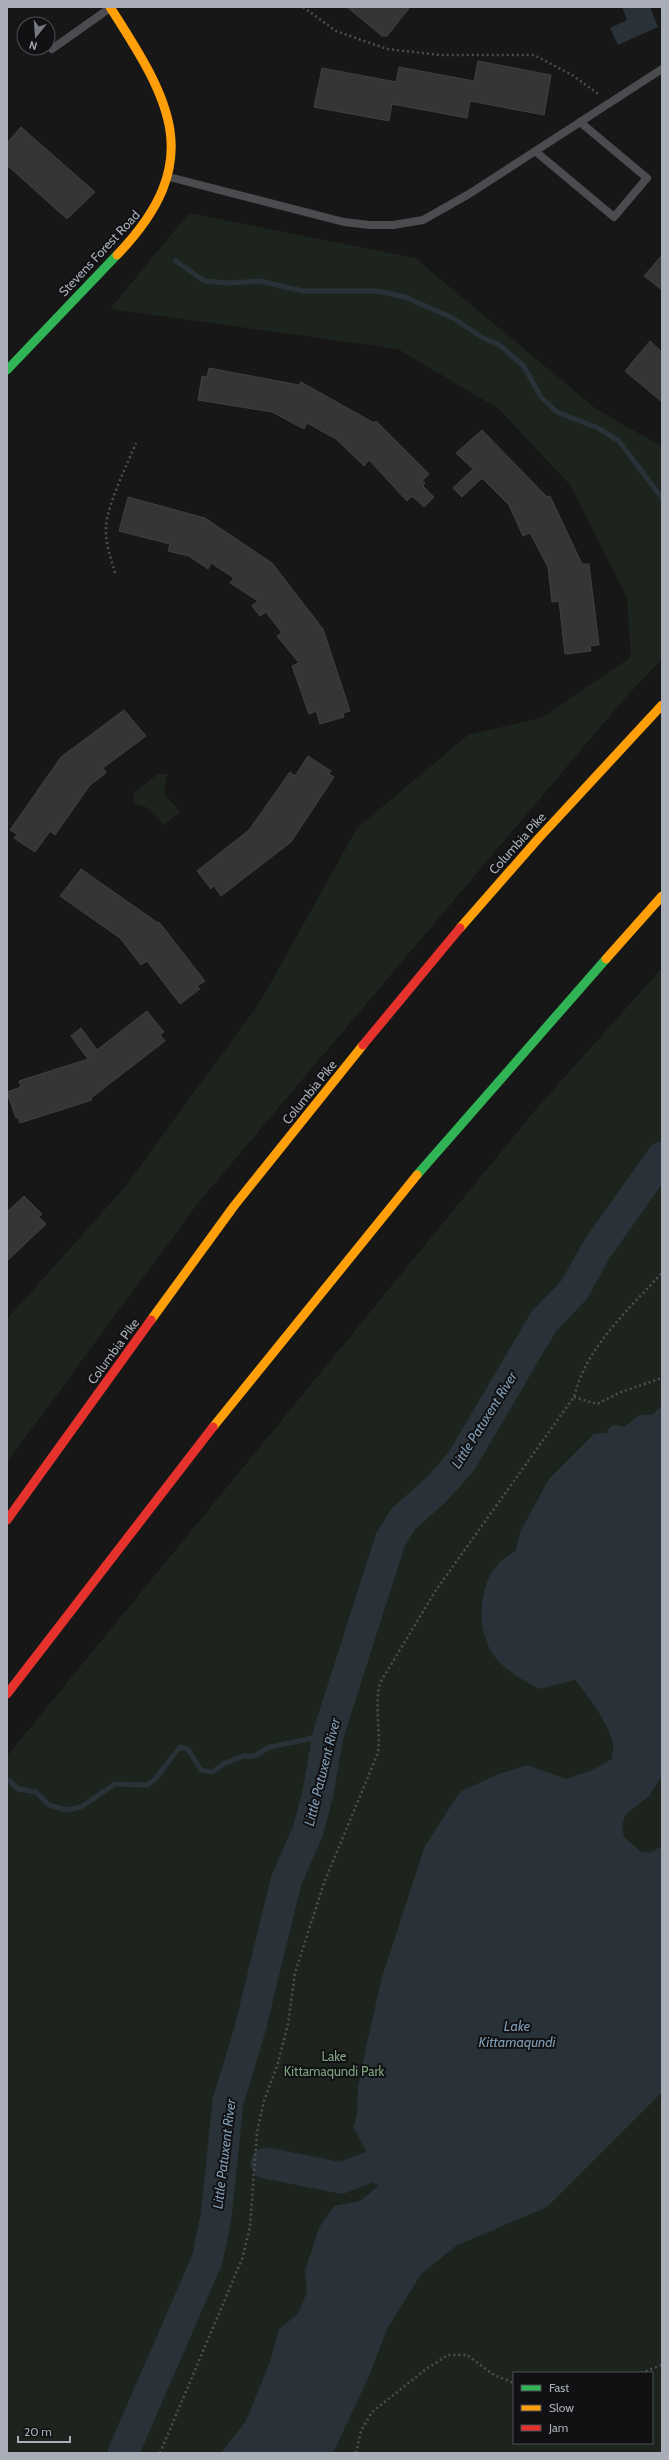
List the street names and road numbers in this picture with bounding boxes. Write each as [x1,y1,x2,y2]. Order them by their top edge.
street label: Stevens Forest Road [55,207,143,299]
street label: Columbia Pike [485,809,549,877]
street label: Columbia Pike [278,1057,340,1127]
street label: Columbia Pike [84,1315,143,1387]

